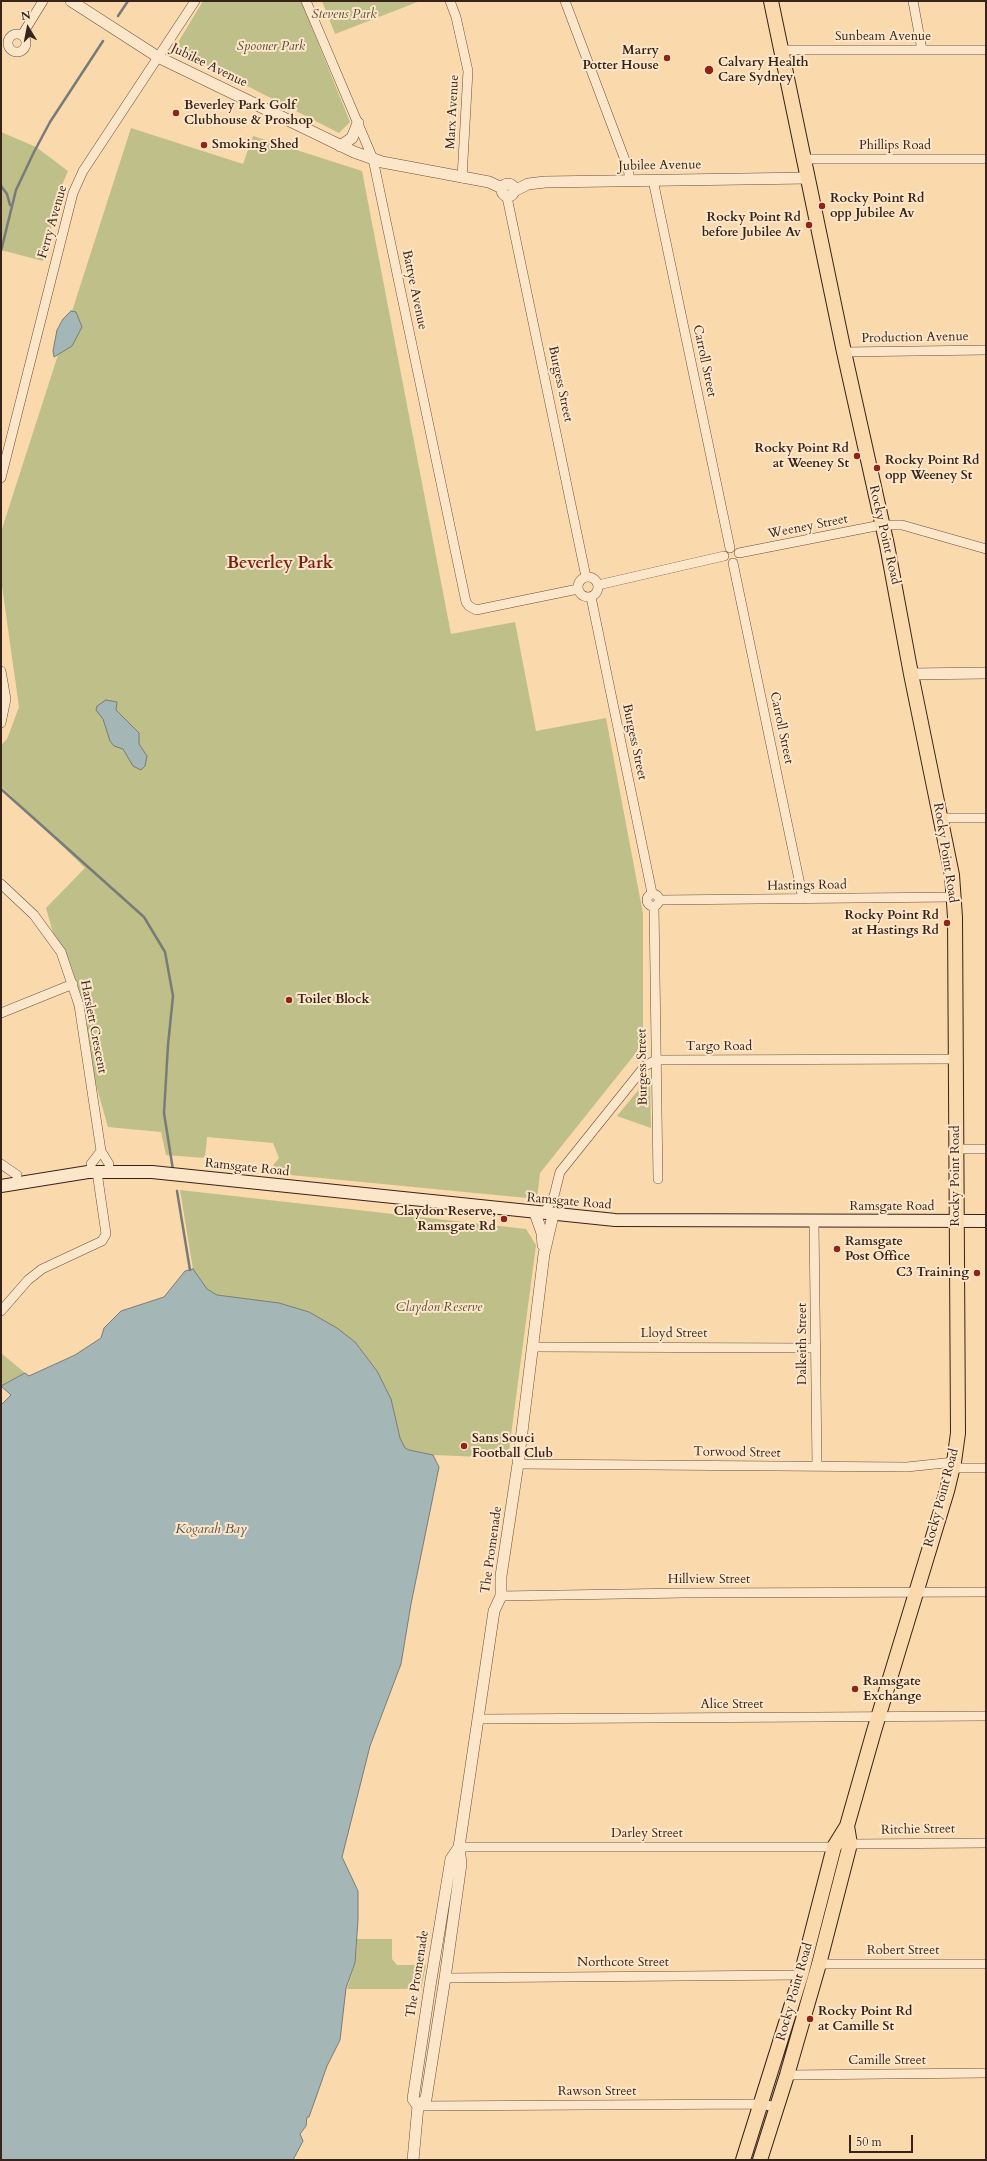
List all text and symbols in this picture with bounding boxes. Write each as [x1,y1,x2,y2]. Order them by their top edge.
text: N [20,7,32,24]
park label: Stevens Park [311,7,377,23]
north arrow [8,8,48,48]
street label: Sunbeam Avenue [835,29,931,45]
park label: Spooner Park [237,39,305,55]
street label: Jubilee Avenue [168,41,250,91]
place label: Marry Potter House [582,43,659,74]
marker: Marry Potter House [662,53,672,63]
place label: Calvary Health Care Sydney [718,55,809,86]
marker: Calvary Health Care Sydney [703,64,715,76]
street label: Marx Avenue [443,74,463,150]
place label: Beverley Park Golf Clubhouse & Proshop [184,98,313,129]
marker: Beverley Park Golf Clubhouse & Proshop [171,108,181,118]
place label: Smoking Shed [212,137,299,153]
street label: Phillips Road [859,138,931,154]
marker: Smoking Shed [199,140,209,150]
street label: Jubilee Avenue [618,157,702,175]
street label: Ferry Avenue [35,184,71,260]
place label: Rocky Point Rd opp Jubilee Av [830,191,924,222]
marker: Rocky Point Rd opp Jubilee Av [817,201,827,211]
place label: Rocky Point Rd before Jubilee Av [702,210,801,241]
marker: Rocky Point Rd before Jubilee Av [804,220,814,230]
street label: Battye Avenue [398,249,430,331]
street label: Carroll Street [689,323,719,399]
street label: Production Avenue [861,329,969,347]
street label: Burgess Street [544,345,576,423]
place label: Rocky Point Rd at Weeney St [755,441,849,472]
marker: Rocky Point Rd at Weeney St [852,451,862,461]
place label: Rocky Point Rd opp Weeney St [885,453,979,484]
marker: Rocky Point Rd opp Weeney St [872,463,882,473]
street label: Rocky Point Road [865,484,903,586]
street label: Weeney Street [767,512,849,542]
district label: Beverley Park [227,554,333,574]
street label: Carroll Street [766,690,796,766]
street label: Burgess Street [618,703,650,781]
street label: Rocky Point Road [929,802,961,904]
street label: Hastings Road [767,878,847,894]
place label: Rocky Point Rd at Hastings Rd [845,908,939,939]
marker: Rocky Point Rd at Hastings Rd [942,918,952,928]
street label: Harslett Crescent [76,979,110,1075]
place label: Toilet Block [297,992,370,1008]
marker: Toilet Block [284,995,294,1005]
street label: Burgess Street [635,1028,651,1106]
street label: Targo Road [686,1039,752,1055]
street label: Rocky Point Road [948,1125,964,1227]
street label: Ramsgate Road [204,1156,290,1180]
street label: Ramsgate Road [526,1191,612,1213]
street label: Ramsgate Road [850,1199,934,1215]
place label: Claydon Reserve, Ramsgate Rd [394,1204,496,1235]
marker: Claydon Reserve, Ramsgate Rd [499,1214,509,1224]
place label: Ramsgate Post Office [845,1234,910,1265]
marker: Ramsgate Post Office [832,1244,842,1254]
place label: C3 Training [896,1265,969,1281]
marker: C3 Training [972,1268,982,1278]
park label: Claydon Reserve [396,1300,482,1316]
street label: Dalkeith Street [795,1303,811,1385]
street label: Lloyd Street [641,1326,707,1342]
place label: Sans Souci Football Club [472,1431,553,1462]
marker: Sans Souci Football Club [459,1441,469,1451]
street label: Torwood Street [693,1444,781,1462]
street label: Rocky Point Road [921,1447,963,1549]
street label: The Promenade [478,1505,506,1595]
water label: Kogarah Bay [175,1522,247,1538]
street label: Hillview Street [668,1572,750,1588]
place label: Ramsgate Exchange [863,1674,922,1705]
marker: Ramsgate Exchange [850,1684,860,1694]
street label: Alice Street [701,1697,763,1713]
street label: Ritchie Street [881,1822,955,1838]
street label: Darley Street [611,1826,683,1842]
street label: The Promenade [403,1929,433,2019]
street label: Rocky Point Road [774,1941,816,2043]
street label: Robert Street [867,1943,939,1959]
street label: Northcote Street [577,1955,669,1971]
place label: Rocky Point Rd at Camille St [818,2004,912,2035]
marker: Rocky Point Rd at Camille St [805,2014,815,2024]
street label: Camille Street [848,2053,926,2069]
street label: Rawson Street [558,2084,636,2100]
scale bar [851,2127,915,2153]
text: 50 m [856,2134,882,2150]

